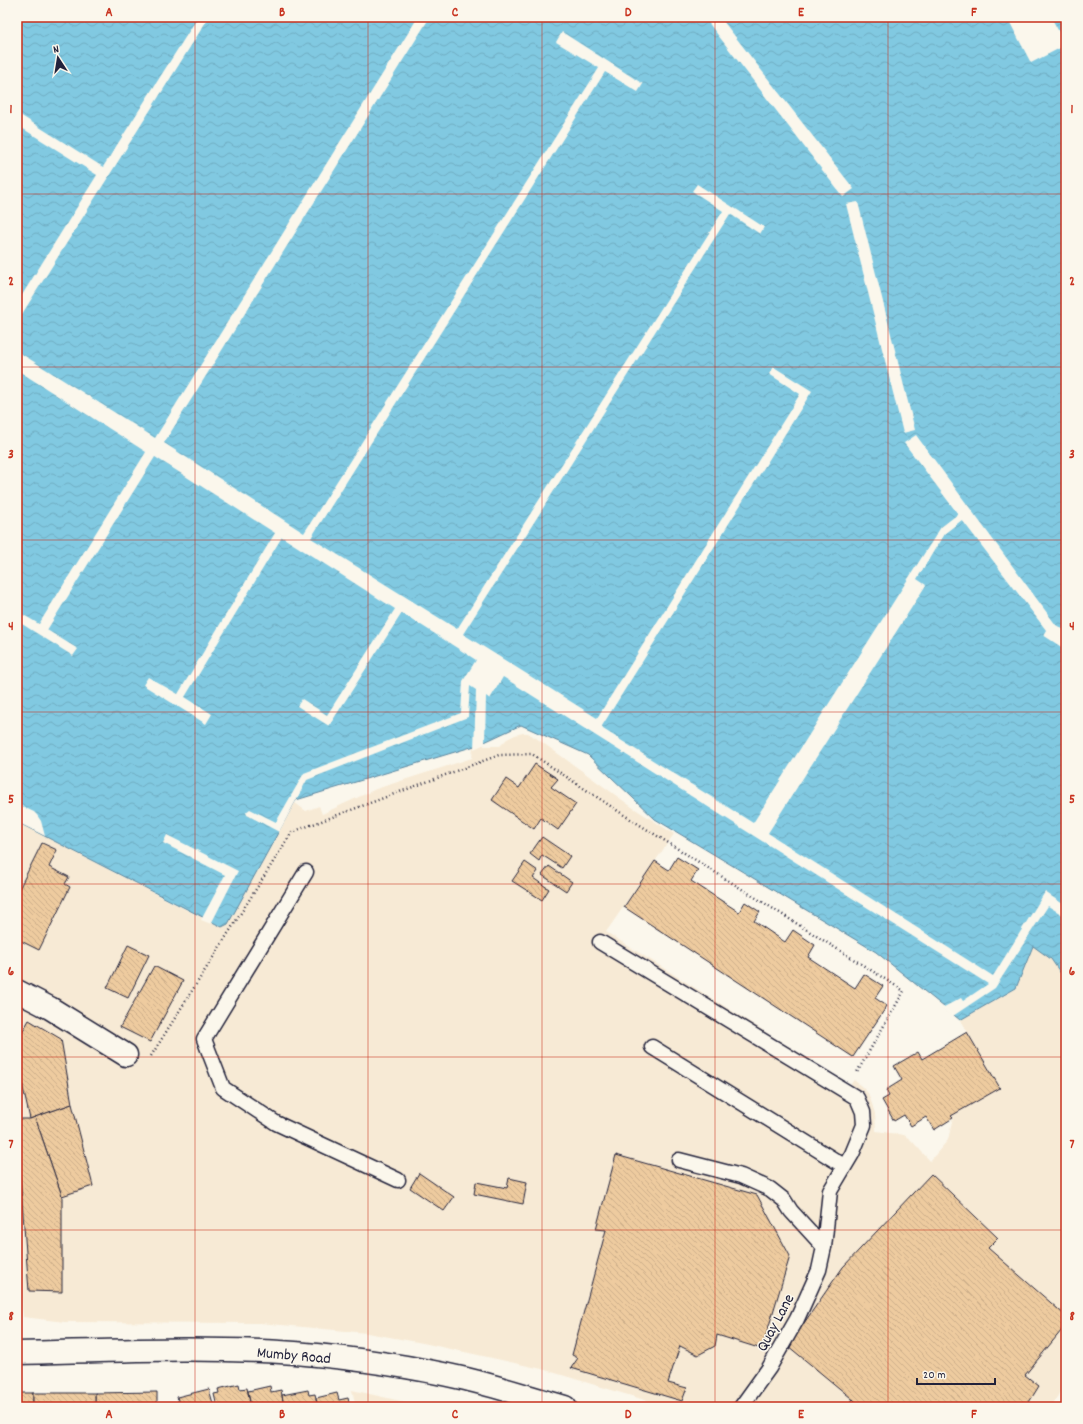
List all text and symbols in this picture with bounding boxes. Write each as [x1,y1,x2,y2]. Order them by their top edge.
text: A [105,4,113,23]
text: B [279,4,285,23]
text: C [452,4,459,23]
text: D [625,4,632,23]
text: E [798,4,805,23]
text: F [971,4,977,23]
north arrow [38,38,78,78]
text: N [52,42,61,59]
text: 1 [10,101,13,120]
text: 1 [1071,101,1074,120]
text: 2 [8,273,14,292]
text: 2 [1069,273,1075,292]
text: 3 [8,446,14,465]
text: 3 [1069,446,1075,465]
text: 4 [8,618,14,637]
text: 4 [1069,618,1075,637]
text: 5 [8,791,14,810]
text: 5 [1069,791,1075,810]
text: 6 [8,963,15,982]
text: 6 [1069,963,1076,982]
text: 7 [9,1136,14,1155]
text: 7 [1070,1136,1075,1155]
street label: Quay Lane [751,1290,801,1356]
text: 8 [8,1308,14,1327]
text: 8 [1069,1308,1075,1327]
street label: Mumby Road [256,1342,332,1371]
scale bar [917,1360,995,1386]
text: 20 m [923,1367,946,1384]
text: A [105,1406,113,1424]
text: B [279,1406,285,1424]
text: C [452,1406,459,1424]
text: D [625,1406,632,1424]
text: E [798,1406,805,1424]
text: F [971,1406,977,1424]

